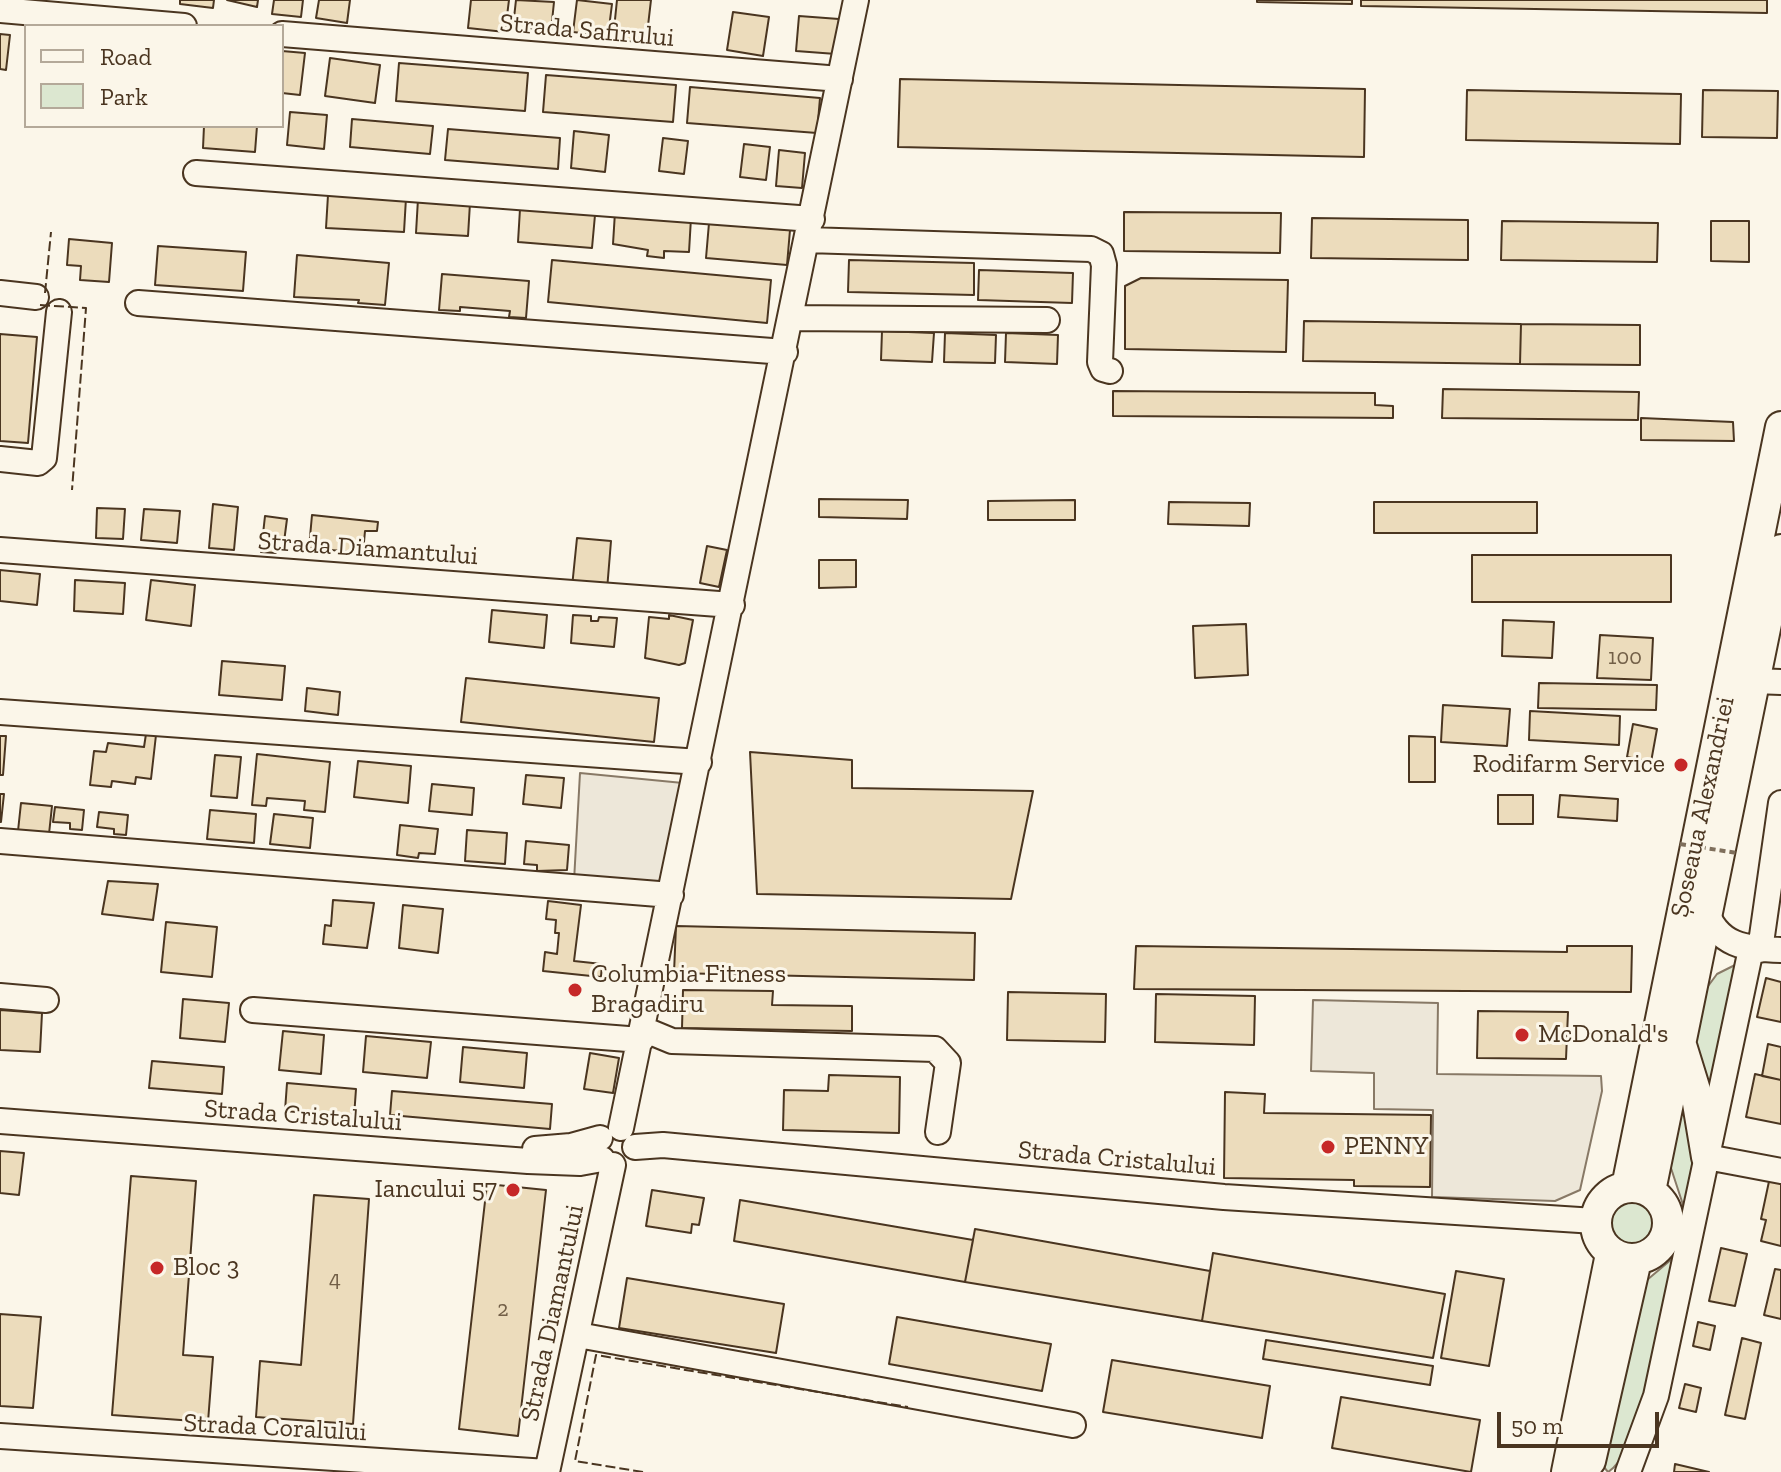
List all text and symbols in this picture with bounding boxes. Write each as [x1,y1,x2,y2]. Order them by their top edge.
street label: Strada Safirului [498,8,676,54]
legend [24,24,284,128]
text: Road [100,42,152,71]
text: Park [100,82,148,111]
street label: Strada Diamantului [257,526,479,572]
house number: 100 [1608,645,1642,671]
street label: Șoseaua Alexandriei [1664,694,1742,920]
place label: Rodifarm Service [1473,749,1665,781]
marker: Rodifarm Service [1672,756,1690,774]
place label: Columbia Fitness Bragadiru [591,959,786,1020]
marker: Columbia Fitness Bragadiru [566,981,584,999]
place label: McDonald's [1538,1019,1668,1051]
marker: McDonald's [1513,1026,1531,1044]
street label: Strada Cristalului [203,1094,403,1138]
place label: PENNY [1344,1131,1428,1163]
street label: Strada Cristalului [1017,1135,1217,1183]
marker: PENNY [1319,1138,1337,1156]
place label: Iancului 57 [375,1174,497,1206]
marker: Iancului 57 [504,1181,522,1199]
street label: Strada Diamantului [515,1202,591,1424]
place label: Bloc 3 [173,1252,239,1284]
marker: Bloc 3 [148,1259,166,1277]
house number: 4 [329,1267,341,1293]
house number: 2 [497,1297,509,1323]
scale bar [1501,1396,1663,1446]
street label: Strada Coralului [183,1408,367,1448]
text: 50 m [1511,1411,1563,1440]

